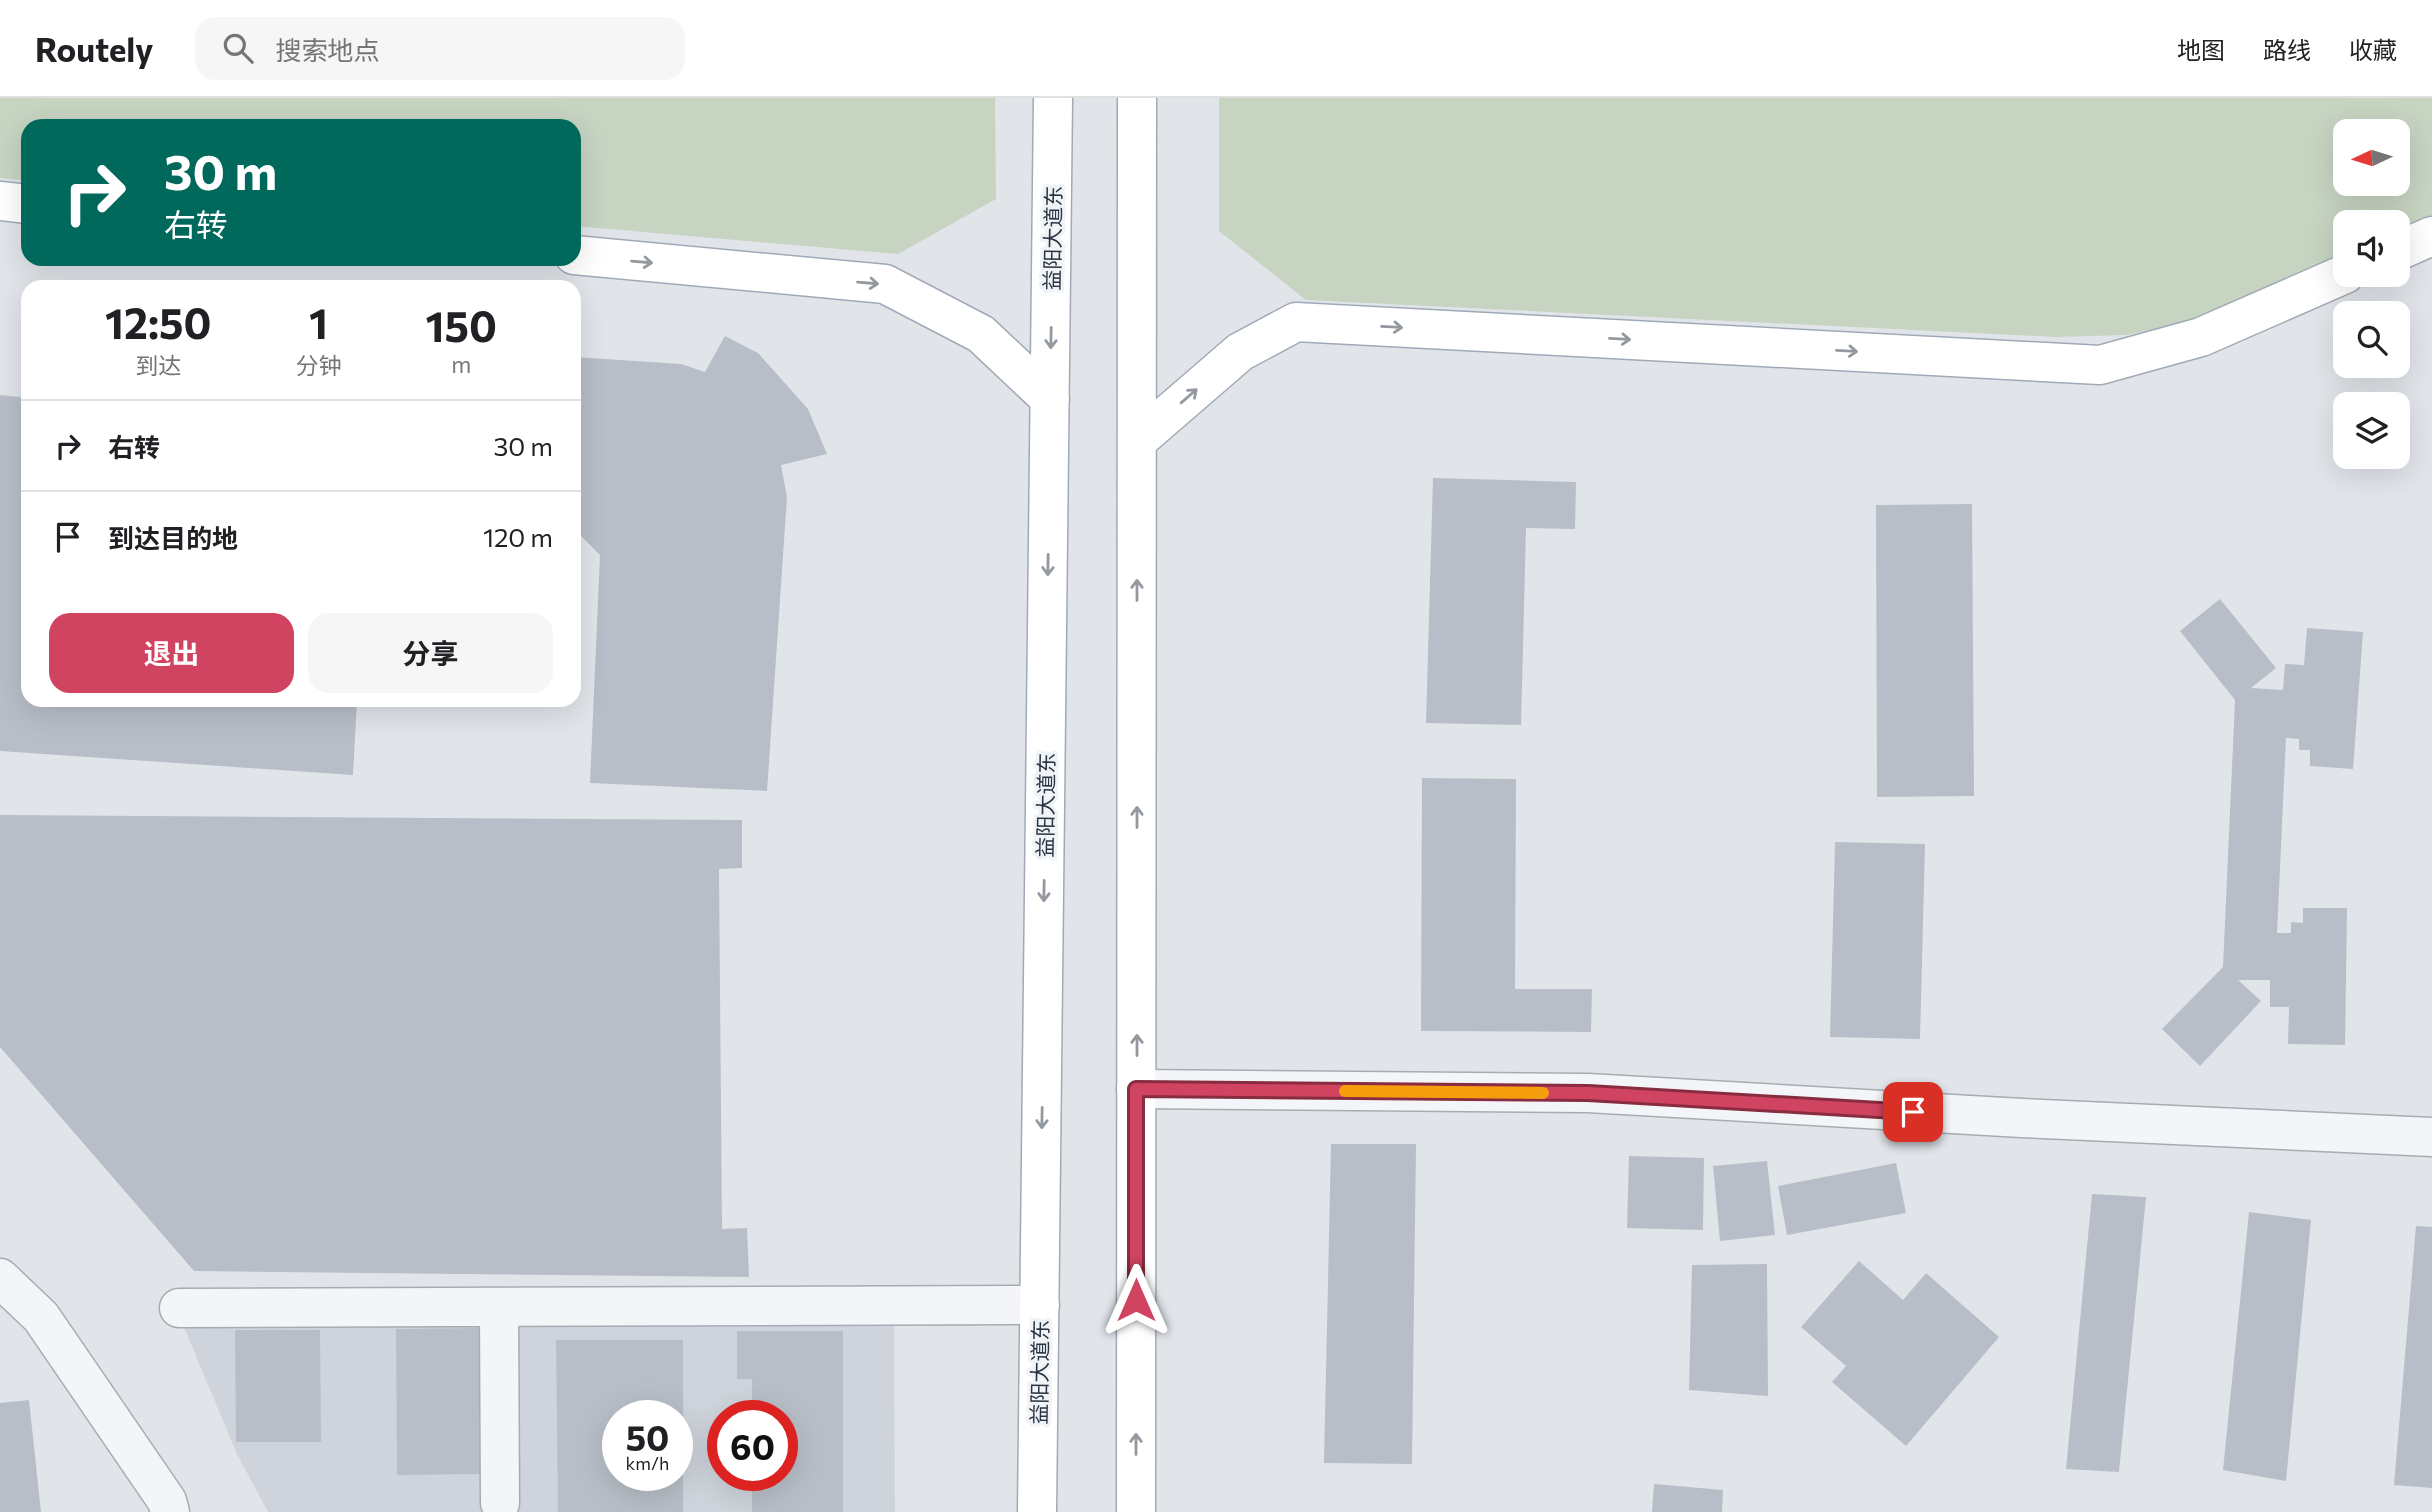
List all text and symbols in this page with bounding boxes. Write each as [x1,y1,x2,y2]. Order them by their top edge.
search box [195,17,685,80]
text: Routely [35,28,153,69]
icon: search [219,29,257,67]
text: 搜索地点 [275,34,380,65]
text: 地图 [2177,35,2225,64]
text: 路线 [2263,35,2311,64]
text: 收藏 [2349,35,2397,64]
north arrow [2333,119,2410,196]
map controls [2333,119,2410,469]
text: 30 m [164,140,277,200]
icon: right [49,147,140,238]
street label: 益阳大道东 [1039,185,1065,291]
text: 右转 [164,204,228,244]
button: sound [2333,210,2410,287]
one-way arrow [630,255,653,268]
one-way arrow [857,277,879,290]
text: 12:50 [105,296,211,348]
text: 1 [309,296,328,348]
text: 150 [426,299,497,351]
button: search [2333,301,2410,378]
one-way arrow [1381,321,1404,334]
one-way arrow [1044,326,1058,349]
one-way arrow [1608,333,1631,346]
one-way arrow [1835,345,1858,358]
text: m [451,350,471,378]
text: 到达 [135,351,181,379]
text: 分钟 [295,351,341,379]
one-way arrow [1180,388,1198,404]
button: layers [2333,392,2410,469]
icon: right [49,427,87,465]
text: 30 m [494,430,553,461]
text: 右转 [108,431,160,462]
icon: arrive [49,518,87,556]
text: 120 m [483,521,553,552]
text: 到达目的地 [108,522,238,553]
one-way arrow [1041,553,1055,576]
one-way arrow [1130,579,1144,602]
button: 退出 [49,613,294,693]
button: 分享 [308,613,553,693]
street label: 益阳大道东 [1032,752,1058,858]
one-way arrow [1130,806,1144,829]
one-way arrow [1038,879,1051,902]
one-way arrow [1130,1034,1144,1057]
pin [1883,1082,1943,1142]
icon: arrive [1894,1093,1932,1131]
one-way arrow [1035,1106,1049,1129]
position arrow [1099,1263,1173,1337]
street label: 益阳大道东 [1026,1319,1052,1425]
speed limit sign: 60 [707,1400,798,1491]
text: 50 [626,1415,669,1458]
one-way arrow [1129,1433,1143,1456]
text: km/h [626,1452,669,1474]

